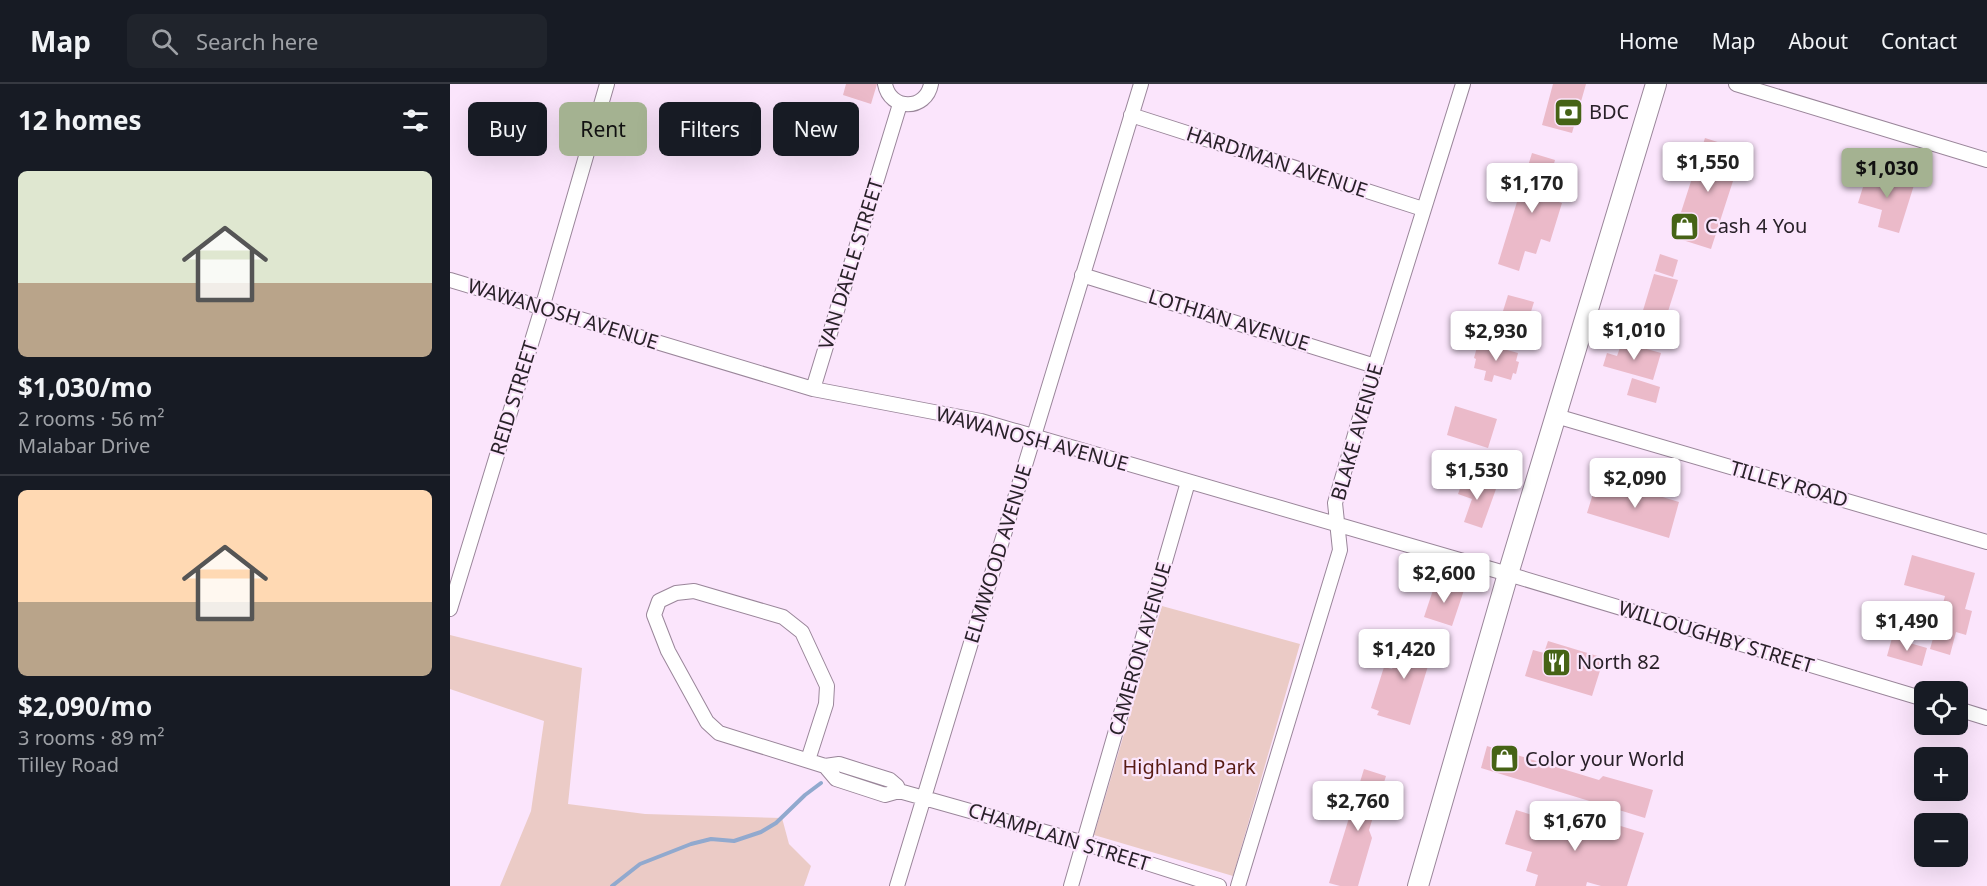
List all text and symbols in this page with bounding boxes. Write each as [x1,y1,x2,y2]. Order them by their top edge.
search box [127,14,547,68]
text: Map [30,22,91,60]
icon: search [148,25,181,58]
text: Search here [196,26,318,56]
text: Home [1619,27,1679,55]
text: Map [1712,27,1755,55]
text: About [1788,27,1848,55]
text: Contact [1881,27,1957,55]
bank icon: BDC [1552,96,1584,128]
place label: BDC [1589,98,1630,125]
text: 12 homes [18,102,142,138]
chip: Buy [468,102,547,156]
chip: Rent [559,102,647,156]
chip: Filters [659,102,761,156]
chip: New [773,102,859,156]
icon: filters [399,104,432,137]
street label: HARDIMAN AVENUE [1183,120,1371,204]
pin: $1,550 [1659,142,1757,193]
text: $1,550 [1677,148,1739,175]
pin: $1,030 [1838,148,1936,199]
text: $1,030 [1856,154,1918,181]
pin: $1,170 [1483,163,1581,214]
text: $1,170 [1501,169,1563,196]
street label: VAN DAELE STREET [812,175,889,353]
icon: home [171,210,279,318]
shop icon: Cash 4 You [1668,210,1700,242]
place label: Cash 4 You [1705,212,1807,239]
street label: WAWANOSH AVENUE [464,272,662,355]
street label: LOTHIAN AVENUE [1145,282,1313,357]
pin: $1,010 [1585,310,1683,361]
pin: $2,930 [1447,311,1545,362]
text: $1,010 [1603,316,1665,343]
text: $2,930 [1465,317,1527,344]
street label: REID STREET [483,337,544,458]
street label: BLAKE AVENUE [1324,360,1389,503]
text: $1,030/mo [18,369,152,405]
street label: WAWANOSH AVENUE [933,400,1131,477]
text: 2 rooms · 56 m² [18,405,165,432]
text: Malabar Drive [18,432,150,459]
pin: $1,530 [1428,450,1526,501]
street label: TILLEY ROAD [1727,454,1851,513]
text: $1,530 [1446,456,1508,483]
pin: $2,090 [1586,458,1684,509]
street label: ELMWOOD AVENUE [958,461,1038,646]
text: $2,090 [1604,464,1666,491]
icon: home [171,529,279,637]
pin: $2,600 [1395,553,1493,604]
street label: CAMERON AVENUE [1102,559,1177,739]
text: $2,600 [1413,559,1475,586]
street label: WILLOUGHBY STREET [1615,594,1817,679]
pin: $1,490 [1858,601,1956,652]
text: $1,490 [1876,607,1938,634]
pin: $1,420 [1355,629,1453,680]
text: $1,420 [1373,635,1435,662]
restaurant icon: North 82 [1540,646,1572,678]
place label: North 82 [1577,648,1660,675]
map controls [1914,681,1968,867]
button: locate [1914,681,1968,735]
text: $2,090/mo [18,688,152,724]
text: 3 rooms · 89 m² [18,724,165,751]
shop icon: Color your World [1488,743,1520,775]
place label: Color your World [1525,745,1685,772]
button: + [1914,747,1968,801]
text: Tilley Road [18,751,119,778]
park label: Highland Park [1122,753,1256,780]
pin: $2,760 [1309,781,1407,832]
text: $2,760 [1327,787,1389,814]
street label: CHAMPLAIN STREET [965,796,1153,877]
pin: $1,670 [1526,801,1624,852]
text: $1,670 [1544,807,1606,834]
button: − [1914,813,1968,867]

